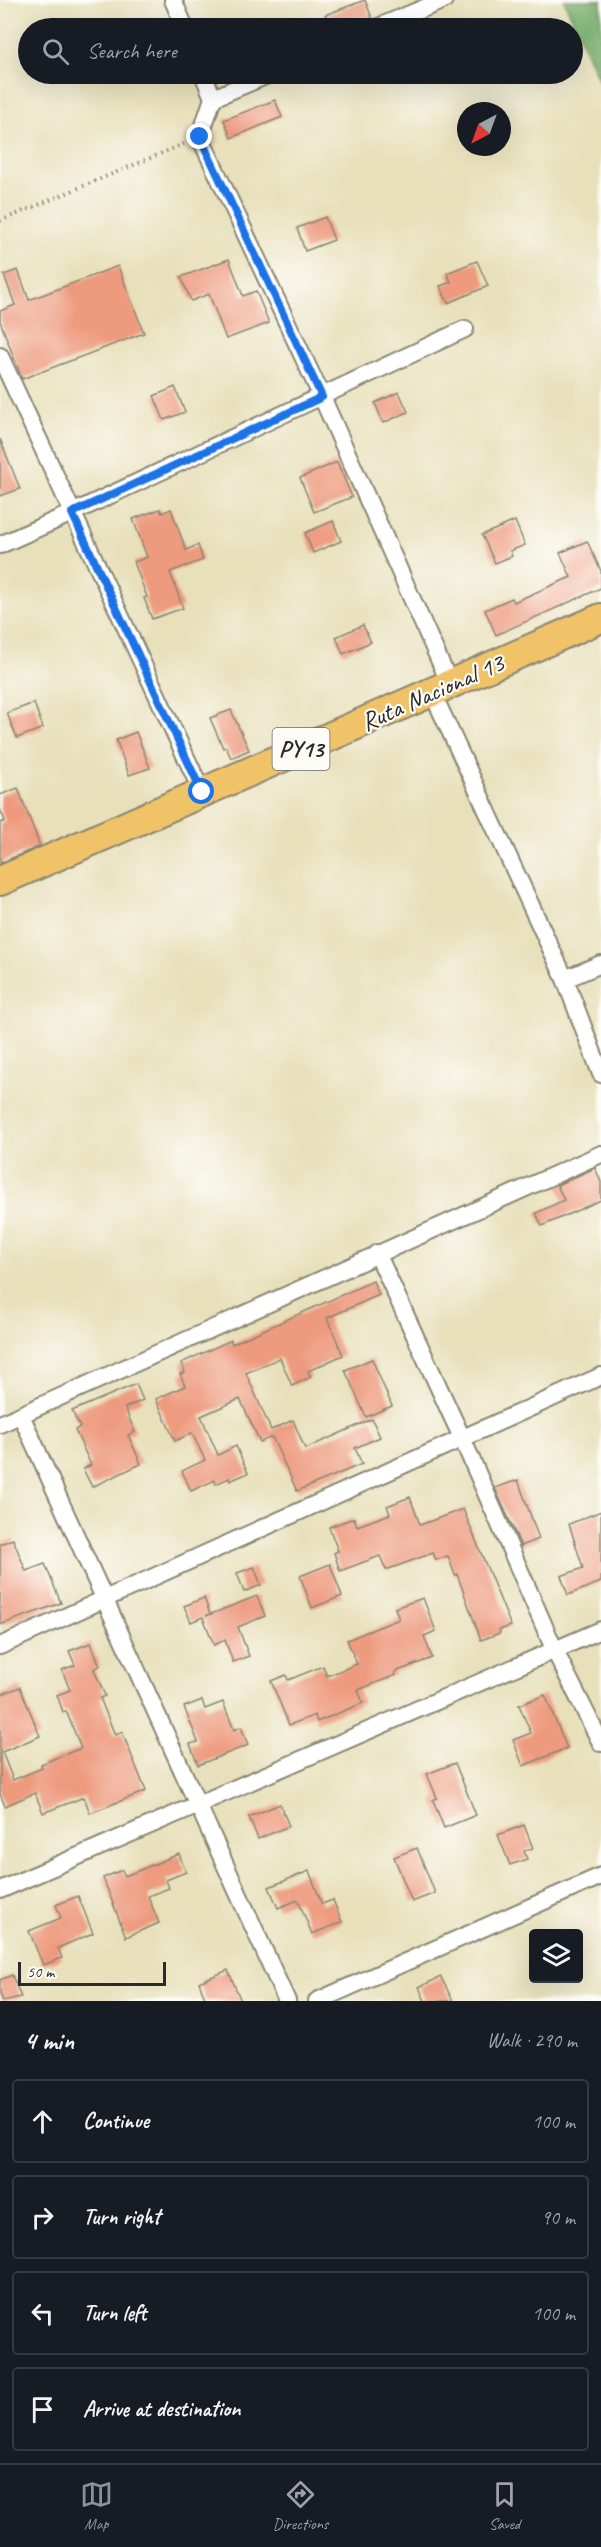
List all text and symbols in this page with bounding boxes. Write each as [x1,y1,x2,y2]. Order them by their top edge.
search box [18,18,583,84]
icon: search [39,35,72,68]
text: Search here [87,37,177,65]
north arrow [457,102,511,156]
route end [186,123,212,149]
street label: Ruta Nacional 13 [356,645,511,739]
road number: PY13 [272,728,330,770]
route start [188,778,214,804]
map controls [529,1929,583,1983]
button: layers [529,1929,583,1983]
scale bar [18,1959,166,1986]
text: 50 m [27,1962,54,1982]
text: 4 min [24,2024,74,2057]
text: Walk · 290 m [487,2028,577,2053]
icon: ahead [26,2105,59,2138]
text: Continue [83,2107,149,2135]
text: 100 m [532,2109,575,2134]
icon: right [26,2201,59,2234]
text: Turn right [83,2203,160,2231]
text: 90 m [541,2205,575,2230]
icon: left [26,2297,59,2330]
text: Turn left [83,2299,147,2327]
text: 100 m [532,2301,575,2326]
icon: arrive [26,2393,59,2426]
text: Arrive at destination [83,2395,240,2423]
tab: Map [80,2478,113,2534]
tab: Directions [273,2478,328,2534]
tab: Saved [488,2478,521,2534]

